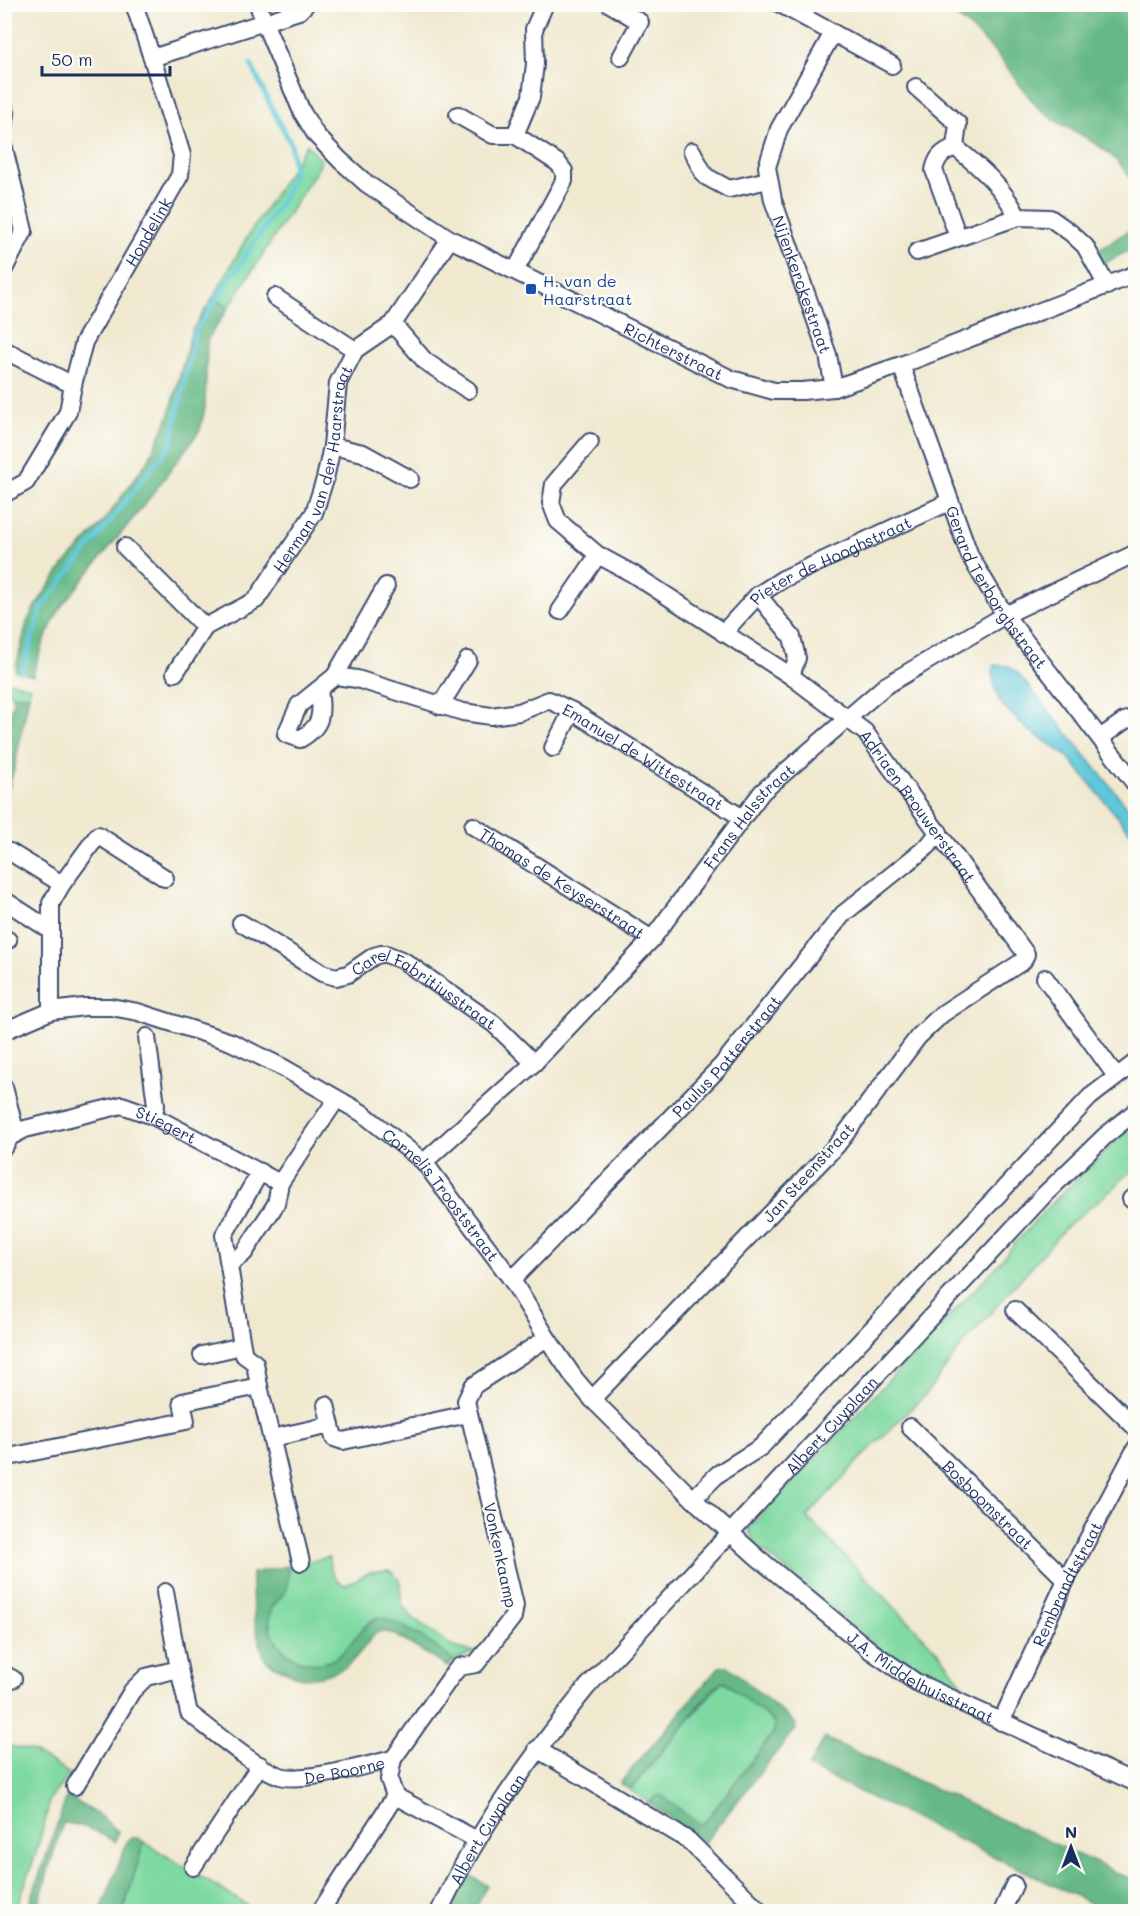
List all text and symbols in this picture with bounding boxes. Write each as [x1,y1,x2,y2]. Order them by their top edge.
scale bar [42,39,170,77]
text: 50 m [51,47,93,71]
street label: Hondelink [119,193,176,270]
street label: Nijenkerckestraat [769,212,837,356]
place label: H. van de Haarstraat [543,270,632,309]
marker: H. van de Haarstraat [524,282,538,296]
street label: Richterstraat [621,317,727,384]
street label: Herman van der Haarstraat [267,361,356,576]
street label: Gerard Terborghstraat [942,503,1053,672]
street label: Pieter de Hooghstraat [744,511,914,609]
street label: Emanuel de Wittestraat [559,698,728,814]
street label: Adriaen Brouwerstraat [856,725,981,886]
street label: Frans Halsstraat [698,758,799,872]
street label: Thomas de Keyserstraat [476,822,649,943]
street label: Carel Fabritiusstraat [346,944,501,1033]
street label: Paulus Potterstraat [667,990,785,1121]
street label: Stiegert [133,1100,200,1148]
street label: Jan Steenstraat [758,1118,858,1226]
street label: Cornelis Trooststraat [378,1123,504,1265]
street label: Albert Cuyplaan [780,1371,881,1478]
street label: Bosboomstraat [939,1455,1038,1553]
street label: Vonkenkaamp [480,1501,522,1610]
street label: Rembrandtstraat [1027,1517,1106,1650]
street label: J.A. Middelhuisstraat [843,1626,998,1727]
street label: De Boorne [303,1751,387,1788]
street label: Albert Cuyplaan [444,1769,529,1888]
north arrow [1041,1817,1101,1877]
text: N [1065,1821,1077,1842]

